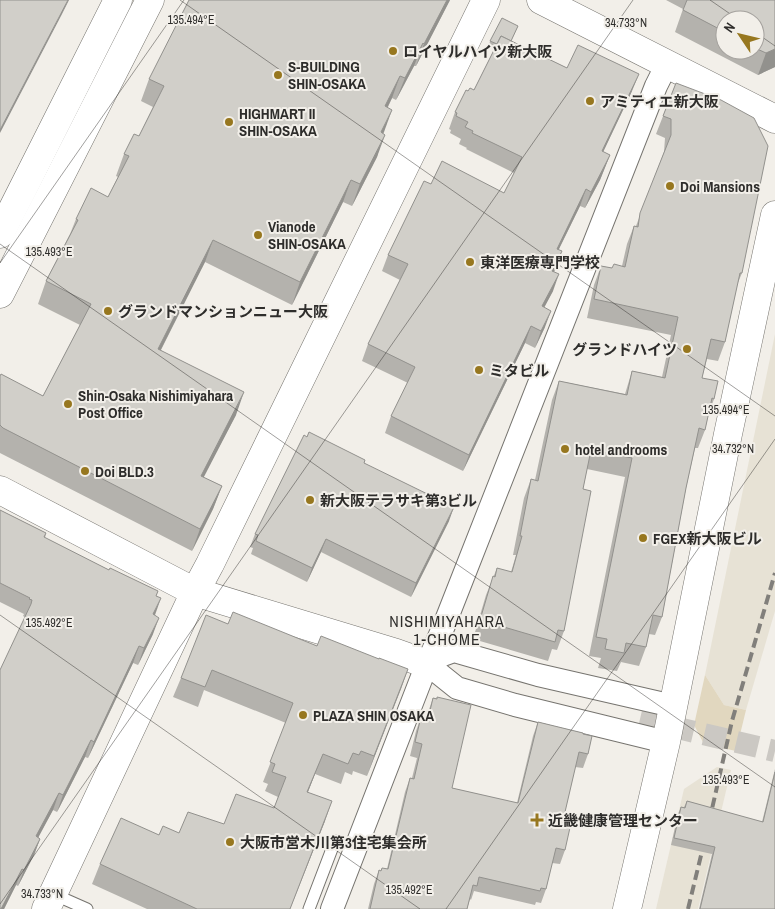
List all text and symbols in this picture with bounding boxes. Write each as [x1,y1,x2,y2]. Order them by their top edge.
north arrow [715,10,765,60]
text: 135.494°E [168,12,214,28]
text: 34.733°N [605,15,647,31]
text: N [720,19,739,36]
place label: ロイヤルハイツ新大阪 [403,41,552,62]
marker: ロイヤルハイツ新大阪 [387,45,399,57]
place label: S-BUILDING SHIN-OSAKA [288,56,366,94]
marker: S-BUILDING SHIN-OSAKA [272,69,284,81]
place label: アミティエ新大阪 [600,91,719,112]
marker: アミティエ新大阪 [584,95,596,107]
place label: HIGHMART II SHIN-OSAKA [239,103,317,141]
marker: HIGHMART II SHIN-OSAKA [223,116,235,128]
place label: Doi Mansions [680,176,760,197]
marker: Doi Mansions [664,180,676,192]
place label: Vianode SHIN-OSAKA [268,216,346,254]
marker: Vianode SHIN-OSAKA [252,229,264,241]
text: 135.493°E [26,244,72,260]
place label: 東洋医療専門学校 [480,252,600,273]
marker: 東洋医療専門学校 [464,256,476,268]
place label: グランドマンションニュー大阪 [118,301,328,322]
marker: グランドマンションニュー大阪 [102,305,114,317]
place label: グランドハイツ [572,339,677,360]
marker: グランドハイツ [681,343,693,355]
place label: ミタビル [489,360,549,381]
marker: ミタビル [473,364,485,376]
place label: Shin-Osaka Nishimiyahara Post Office [78,385,233,423]
marker: Shin-Osaka Nishimiyahara Post Office [62,398,74,410]
text: 135.494°E [703,402,749,418]
place label: hotel androoms [575,439,667,460]
text: 34.732°N [712,441,754,457]
marker: hotel androoms [559,443,571,455]
place label: Doi BLD.3 [95,461,154,482]
marker: Doi BLD.3 [79,465,91,477]
place label: 新大阪テラサキ第3ビル [320,490,477,511]
marker: 新大阪テラサキ第3ビル [304,494,316,506]
place label: FGEX新大阪ビル [653,528,762,549]
marker: FGEX新大阪ビル [637,532,649,544]
district label: NISHIMIYAHARA 1-CHOME [389,610,505,650]
text: 135.492°E [26,615,72,631]
place label: PLAZA SHIN OSAKA [313,705,434,726]
marker: PLAZA SHIN OSAKA [297,709,309,721]
text: 135.493°E [703,772,749,788]
place label: 近畿健康管理センター [548,810,698,831]
marker: 近畿健康管理センター [530,813,544,827]
place label: 大阪市営木川第3住宅集会所 [240,832,427,853]
marker: 大阪市営木川第3住宅集会所 [224,836,236,848]
text: 135.492°E [386,882,432,898]
text: 34.733°N [21,886,63,902]

